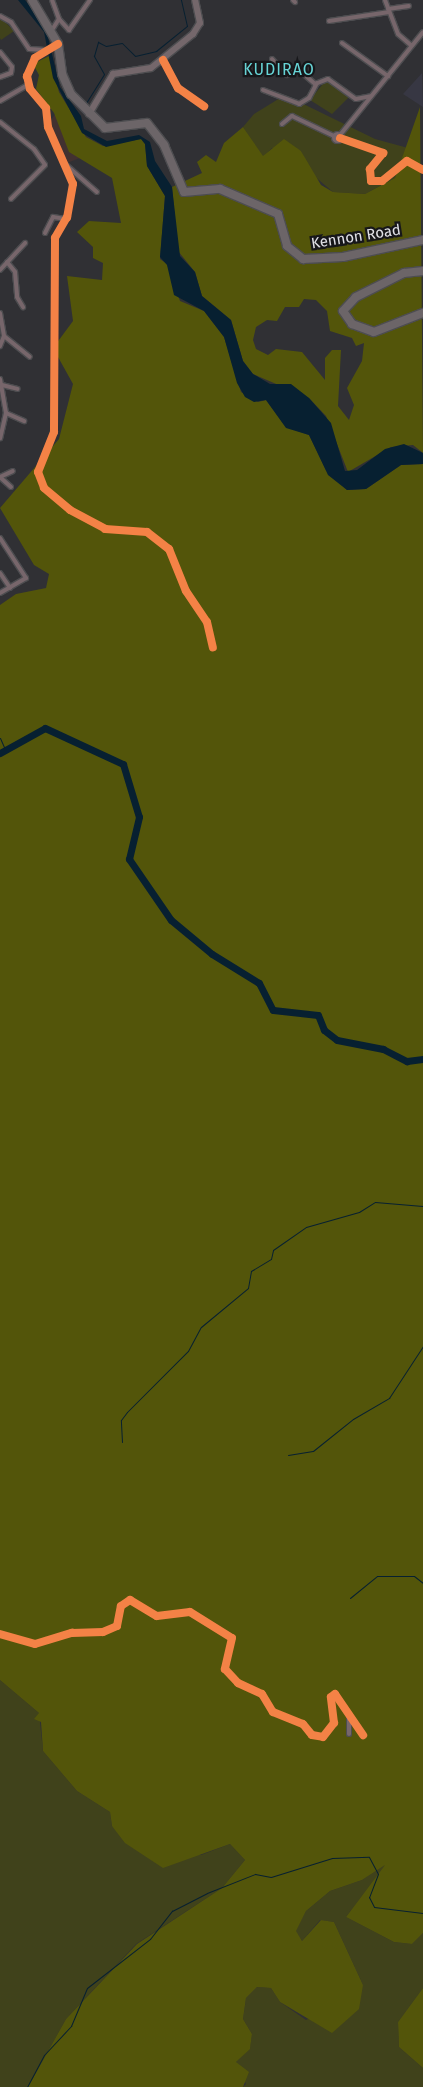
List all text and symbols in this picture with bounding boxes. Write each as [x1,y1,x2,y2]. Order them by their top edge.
district label: KUDIRAO [242,60,316,80]
street label: Kennon Road [310,221,402,253]

